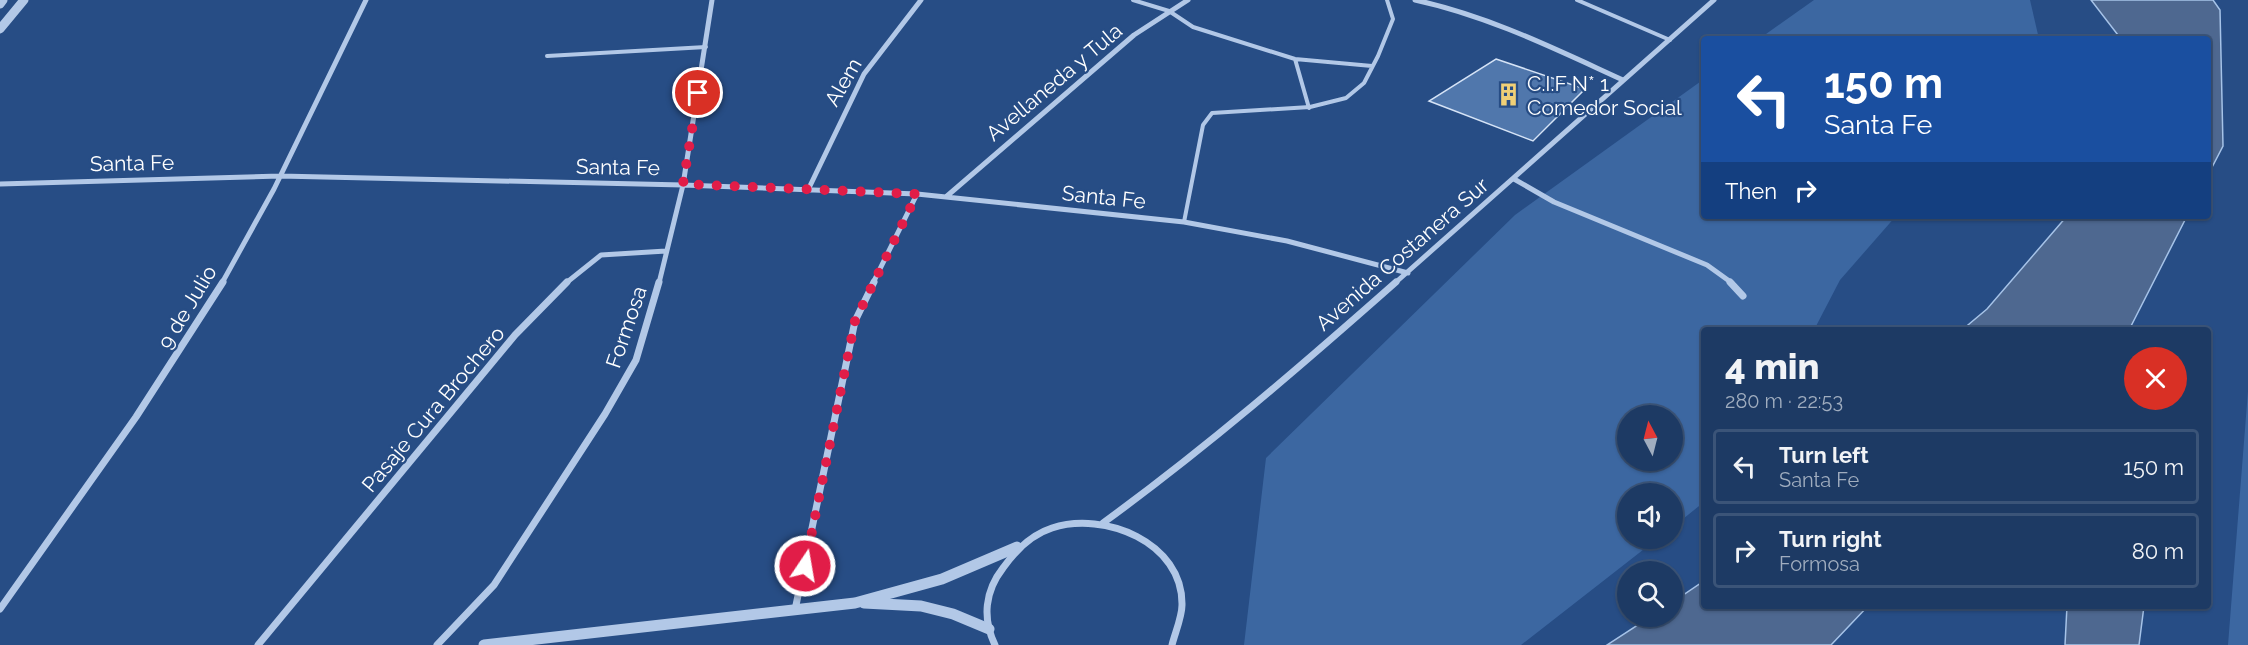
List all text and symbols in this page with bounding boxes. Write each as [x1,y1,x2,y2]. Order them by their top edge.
street label: Avellaneda y Tula [981,18,1127,146]
street label: Alem [819,53,867,111]
text: 150 m [1824,59,1943,108]
icon: left [1725,60,1803,138]
pin [672,67,723,118]
place label: C.I.F N* 1 Comedor Social [1527,71,1682,120]
icon: arrive [681,76,714,109]
building icon: C.I.F N* 1 Comedor Social [1496,82,1522,108]
text: Santa Fe [1824,109,1932,140]
street label: Santa Fe [90,150,174,176]
street label: Santa Fe [576,154,660,180]
street label: Avenida Costanera Sur [1311,172,1494,336]
icon: right [1789,174,1822,207]
text: Then [1725,178,1777,204]
street label: Santa Fe [1061,180,1147,214]
street label: 9 de Julio [152,261,222,353]
street label: Formosa [600,283,652,371]
street label: Pasaje Cura Brochero [356,321,510,497]
text: 4 min [1725,345,1820,387]
button: close [2124,347,2187,410]
text: 280 m · 22:53 [1725,389,1843,413]
north arrow [1617,405,1683,471]
map controls [1617,405,1683,627]
text: Turn left [1779,442,1869,468]
icon: left [1728,450,1761,483]
text: 150 m [2123,454,2184,480]
text: Santa Fe [1779,468,1859,492]
button: sound [1617,483,1683,549]
text: Turn right [1779,526,1882,552]
position arrow [773,534,837,598]
icon: right [1728,534,1761,567]
text: 80 m [2132,538,2184,564]
text: Formosa [1779,552,1860,576]
button: search [1617,561,1683,627]

